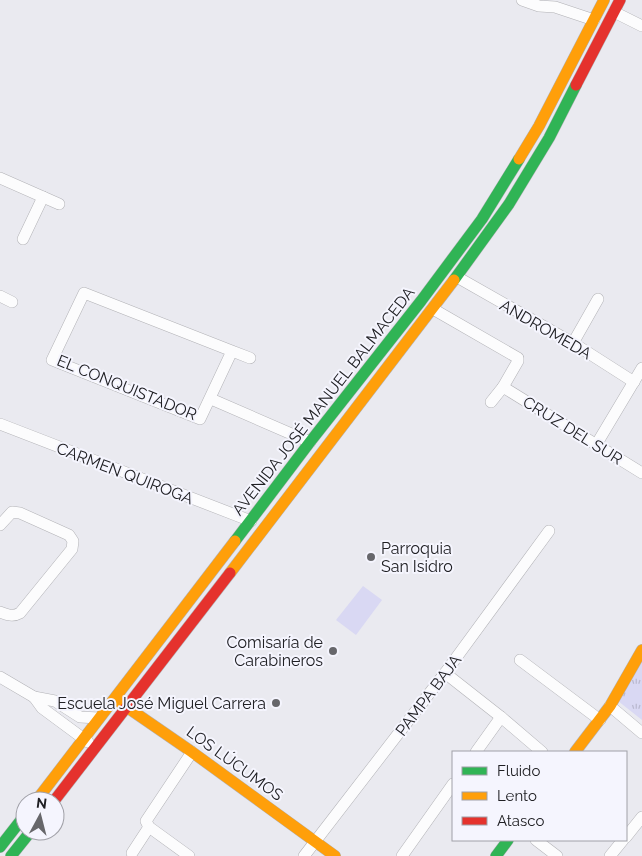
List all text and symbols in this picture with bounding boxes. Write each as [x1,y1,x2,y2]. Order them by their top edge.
street label: AVENIDA JOSÉ MANUEL BALMACEDA [228,283,419,519]
street label: ANDROMEDA [497,296,595,363]
street label: EL CONQUISTADOR [54,351,199,424]
street label: CRUZ DEL SUR [519,392,626,469]
street label: CARMEN QUIROGA [54,439,196,508]
place label: Parroquia San Isidro [381,539,453,576]
marker: Parroquia San Isidro [365,551,377,563]
place label: Comisaría de Carabineros [227,633,323,670]
marker: Comisaría de Carabineros [327,645,339,657]
street label: PAMPA BAJA [392,651,465,740]
place label: Escuela José Miguel Carrera [57,694,266,713]
marker: Escuela José Miguel Carrera [270,697,282,709]
street label: LOS LÚCUMOS [183,721,287,805]
legend [452,751,627,841]
text: Fluido [497,762,540,780]
text: Lento [497,787,537,805]
north arrow [15,791,65,841]
text: N [35,795,48,812]
text: Atasco [497,812,544,830]

